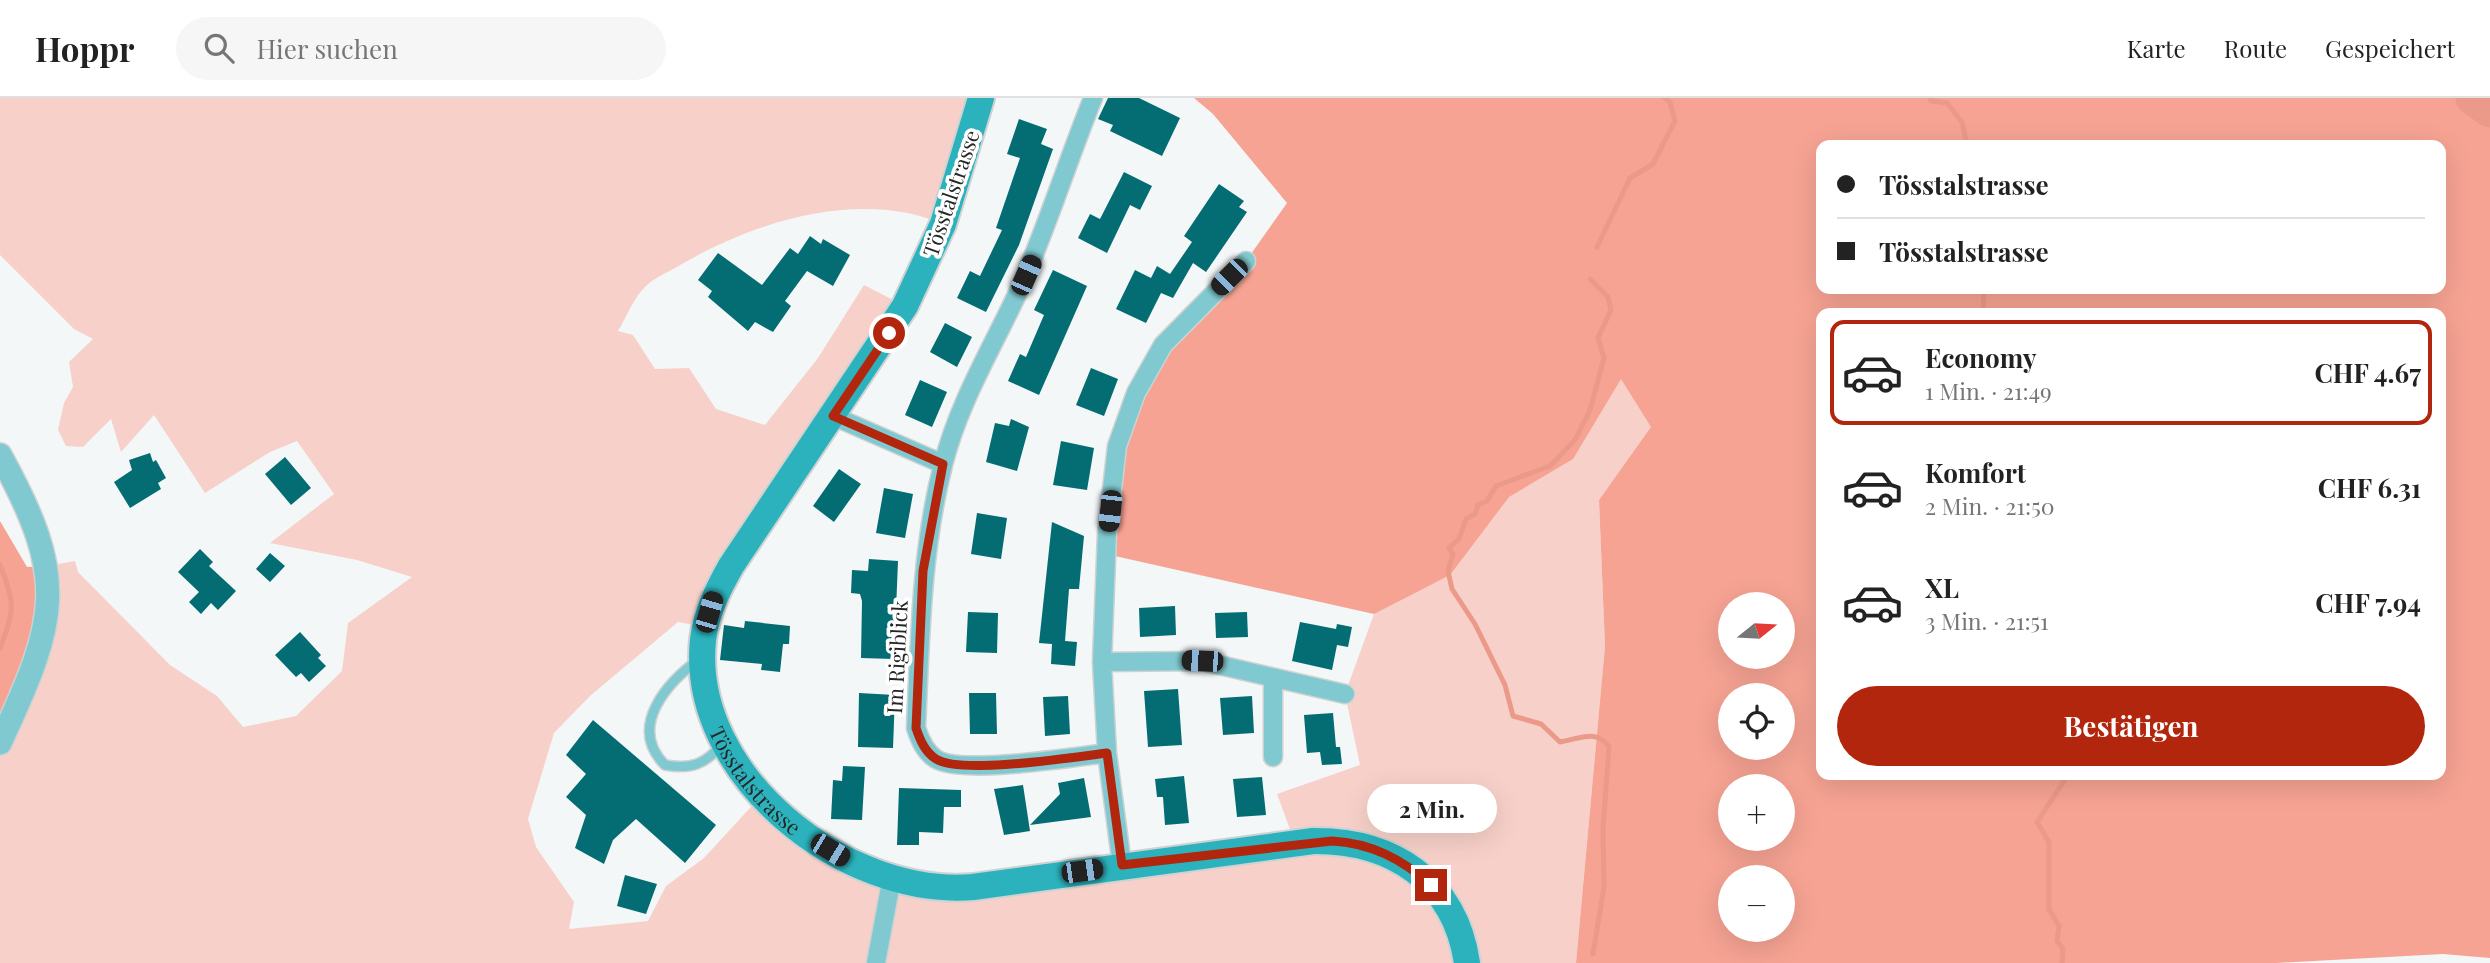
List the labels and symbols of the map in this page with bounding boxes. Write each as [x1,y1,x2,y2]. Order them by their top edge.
street label: Tösstalstrasse [915,126,985,260]
car [1008,252,1045,298]
car [1207,255,1252,299]
route start [873,317,905,349]
car [1098,489,1123,533]
car [694,589,725,635]
north arrow [1718,592,1796,668]
street label: Im Rigiblick [879,599,913,714]
car [1181,650,1224,672]
street label: Tösstalstrasse [704,722,807,841]
callout: 2 Min. [1366,784,1496,832]
car [807,830,854,870]
car [1060,858,1105,884]
route end [1415,869,1447,901]

